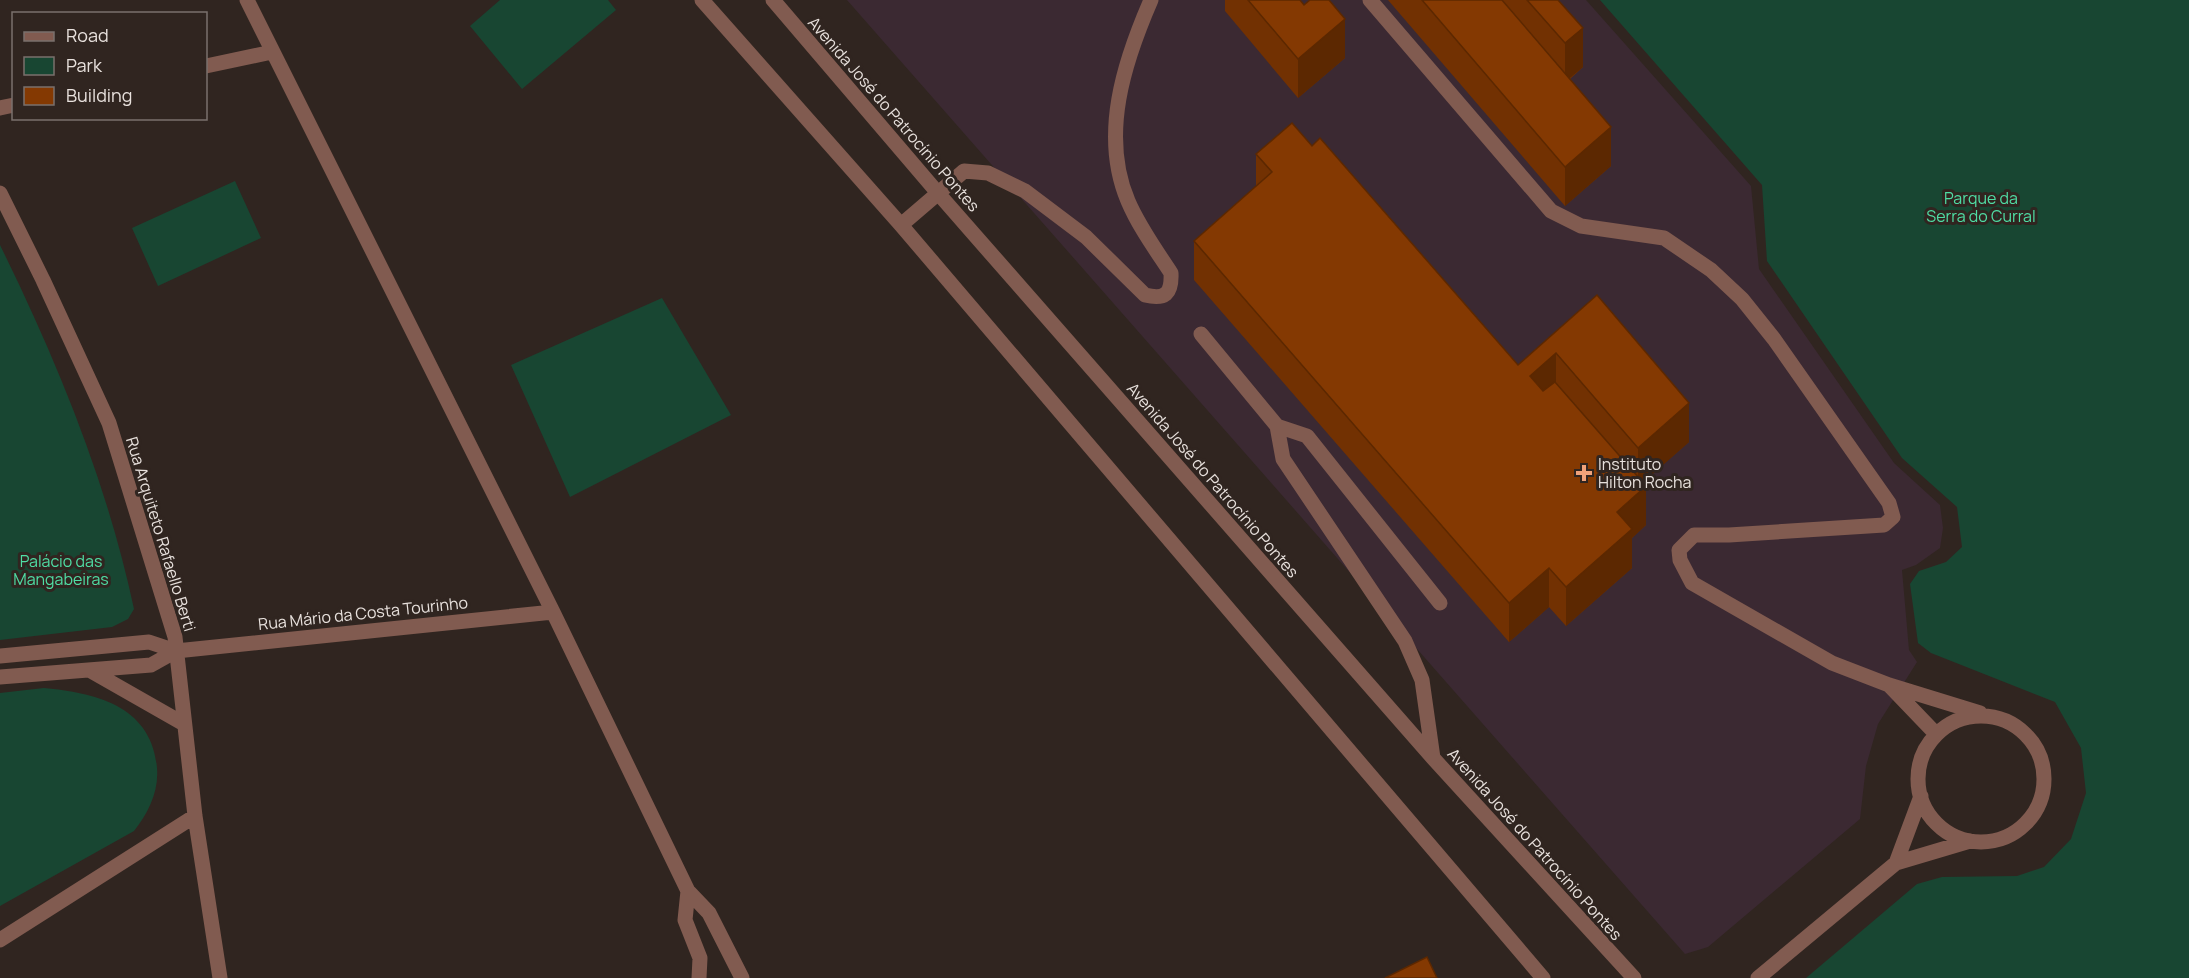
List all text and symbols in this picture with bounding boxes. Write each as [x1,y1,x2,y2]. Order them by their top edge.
legend [12,12,207,120]
street label: Avenida José do Patrocínio Pontes [803,12,985,216]
text: Road [66,23,109,47]
text: Park [66,53,103,77]
text: Building [66,83,132,107]
park label: Parque da Serra do Curral [1926,187,2036,227]
street label: Avenida José do Patrocínio Pontes [1122,378,1304,582]
street label: Rua Arquiteto Rafaello Berti [121,434,201,634]
place label: Instituto Hilton Rocha [1598,453,1691,493]
marker: Instituto Hilton Rocha [1575,464,1593,482]
park label: Palácio das Mangabeiras [13,550,109,590]
street label: Rua Mário da Costa Tourinho [257,591,469,635]
street label: Avenida José do Patrocínio Pontes [1443,743,1627,945]

